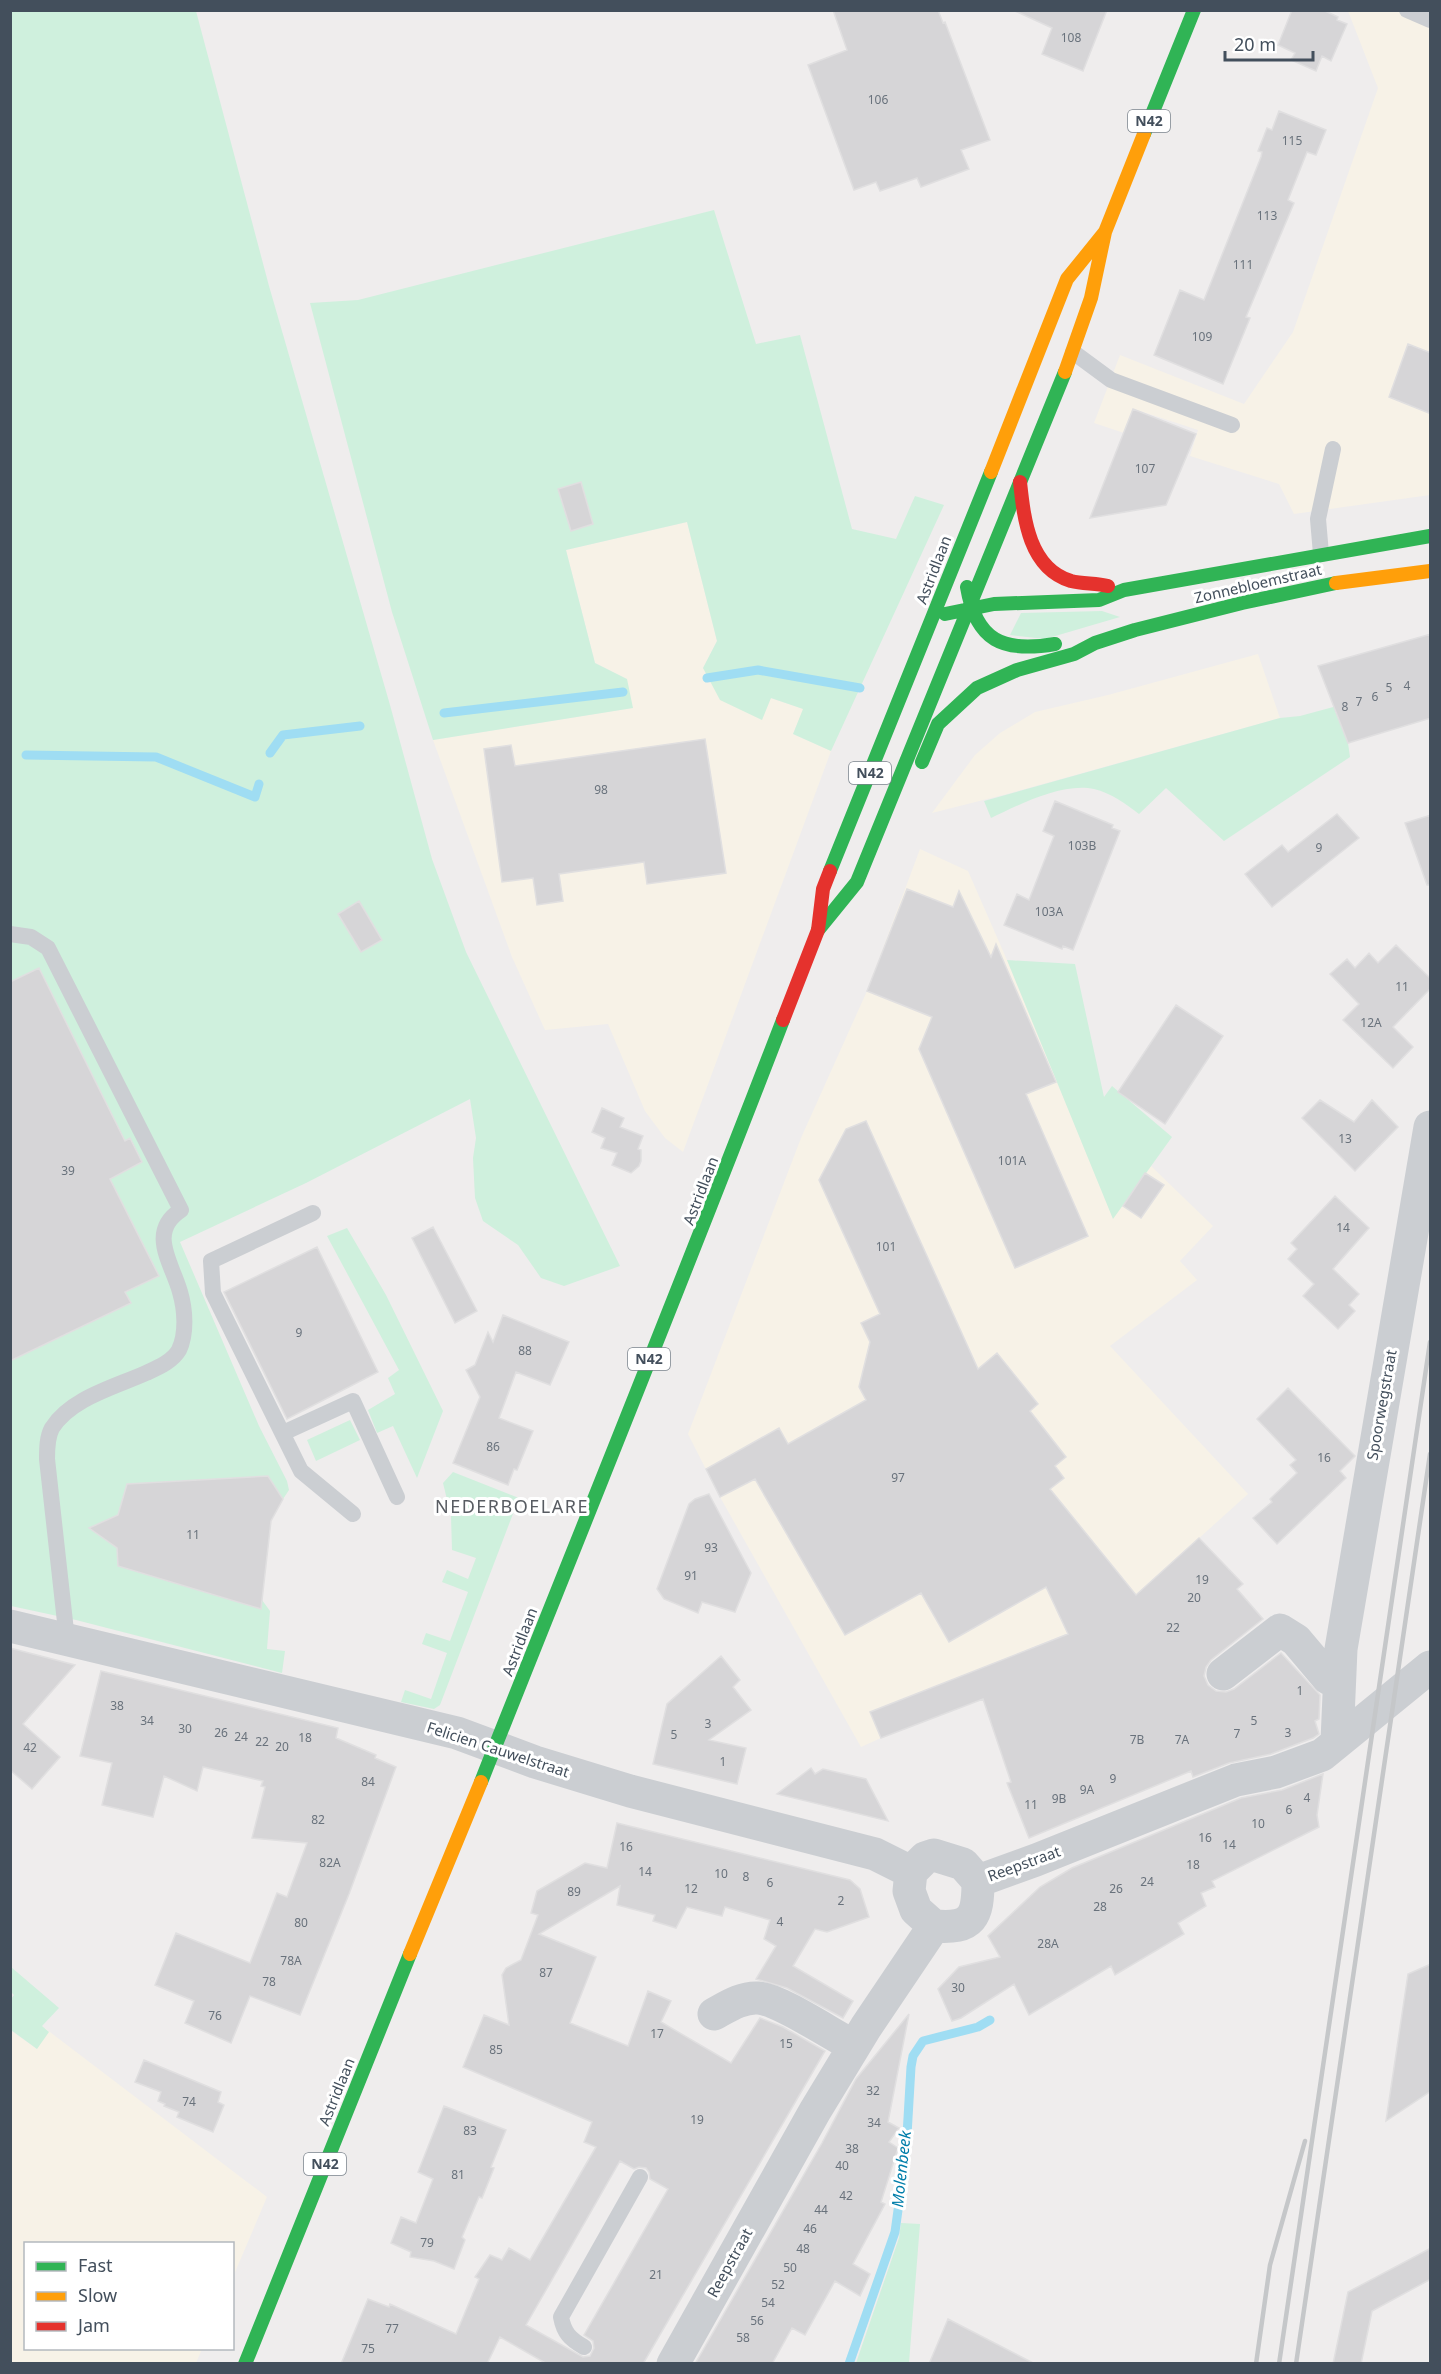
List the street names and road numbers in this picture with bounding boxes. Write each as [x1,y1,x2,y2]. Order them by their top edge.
road number: N42 [1128,110,1170,132]
street label: Astridlaan [911,533,955,607]
street label: Zonnebloemstraat [1192,559,1324,607]
road number: N42 [849,762,891,784]
street label: Astridlaan [678,1154,722,1228]
street label: Spoorwegstraat [1361,1347,1401,1462]
road number: N42 [628,1348,670,1370]
street label: Astridlaan [497,1605,541,1679]
street label: Felicien Cauwelstraat [424,1717,573,1782]
street label: Reepstraat [984,1840,1063,1885]
street label: Astridlaan [313,2055,359,2128]
road number: N42 [304,2153,346,2175]
street label: Reepstraat [702,2224,757,2301]

